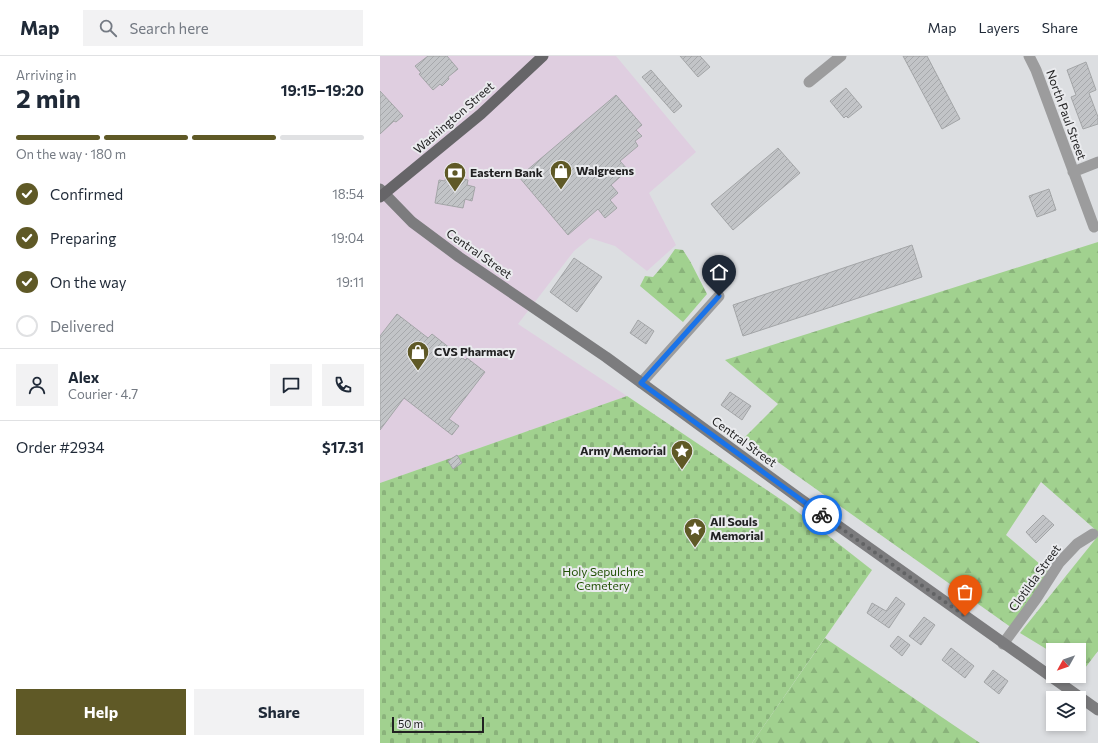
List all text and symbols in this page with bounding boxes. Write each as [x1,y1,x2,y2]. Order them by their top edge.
search box [83,10,363,46]
text: Map [20,16,59,39]
icon: search [97,17,119,39]
text: Search here [129,19,209,37]
text: Map [928,19,956,36]
text: Layers [978,19,1020,36]
text: Share [1042,19,1078,36]
text: Arriving in [16,67,76,83]
street label: North Paul Street [1044,68,1090,162]
street label: Washington Street [410,79,496,156]
text: 19:15–19:20 [281,81,364,99]
text: 2 min [16,82,81,113]
text: On the way · 180 m [16,146,126,162]
shop icon: Walgreens [548,158,574,191]
bank icon: Eastern Bank [442,160,468,193]
place label: Walgreens [576,163,634,177]
place label: Eastern Bank [470,165,543,179]
icon: check [16,183,38,205]
text: Confirmed [50,185,123,203]
text: 18:54 [332,186,364,202]
street label: Central Street [444,225,515,281]
icon: check [16,227,38,249]
text: Preparing [50,229,116,247]
text: 19:04 [331,230,364,246]
pin [702,255,736,296]
icon: home [708,261,730,283]
icon: check [16,271,38,293]
text: On the way [50,273,127,291]
text: 19:11 [336,274,364,290]
text: Delivered [50,317,114,335]
shop icon: CVS Pharmacy [405,339,431,372]
place label: CVS Pharmacy [434,344,516,358]
button: person [16,364,58,406]
button: chat [270,364,312,406]
button: phone [322,364,364,406]
text: Alex [68,368,99,386]
text: Courier · 4.7 [68,386,138,402]
street label: Central Street [710,413,780,469]
text: Order #2934 [16,438,105,456]
text: $17.31 [322,438,364,456]
place icon: Army Memorial [669,438,695,471]
place label: Army Memorial [580,443,666,457]
courier [802,495,842,535]
icon: bike [811,504,833,526]
place label: All Souls Memorial [710,514,763,542]
place icon: All Souls Memorial [682,516,708,549]
street label: Clotilda Street [1005,541,1063,613]
park label: Holy Sepulchre Cemetery [562,564,644,592]
pin [948,575,982,616]
icon: bag [954,581,976,603]
north arrow [1046,643,1086,683]
map controls [1046,643,1086,731]
button: Help [16,689,186,735]
button: Share [194,689,364,735]
button: layers [1046,691,1086,731]
scale bar [392,715,484,734]
text: 50 m [398,717,423,730]

